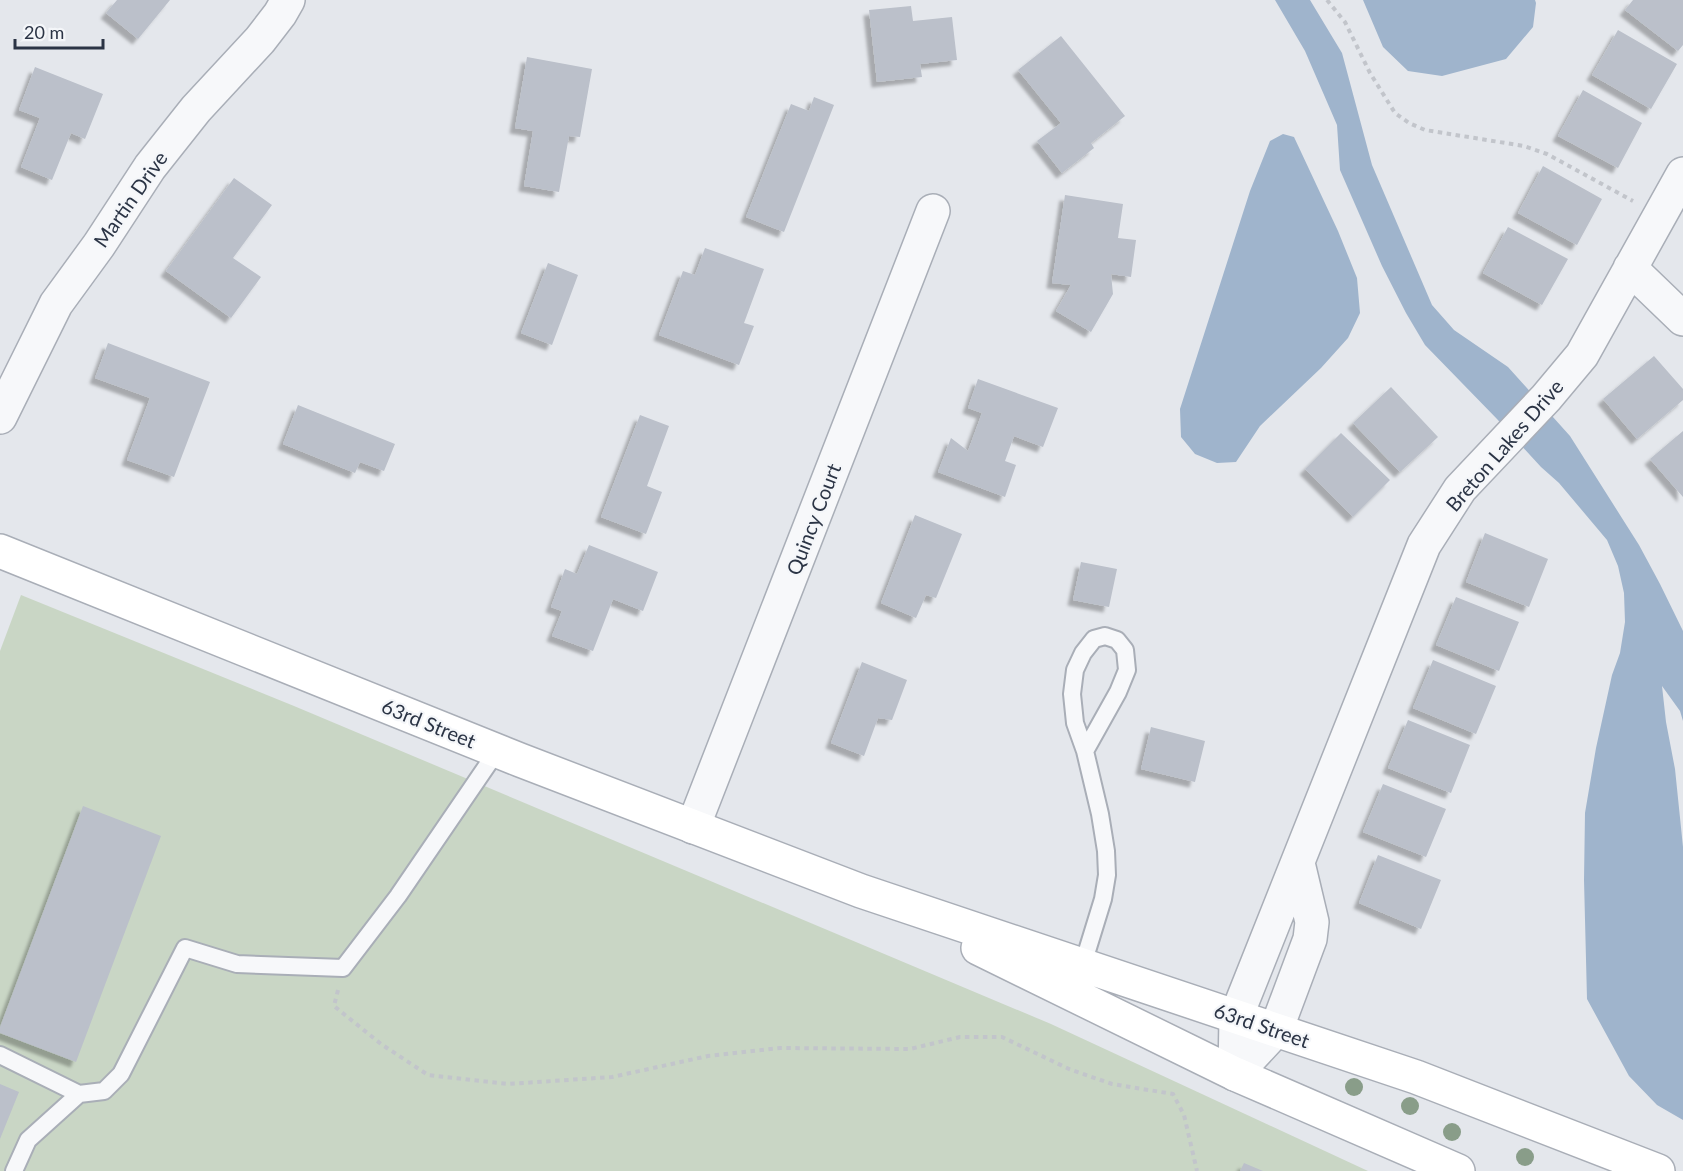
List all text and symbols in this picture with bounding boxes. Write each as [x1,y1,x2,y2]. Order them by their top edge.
scale bar [15,12,104,50]
text: 20 m [24,21,64,43]
street label: Martin Drive [88,146,172,252]
street label: Breton Lakes Drive [1440,374,1568,516]
street label: Quincy Court [781,460,845,578]
street label: 63rd Street [379,693,479,753]
street label: 63rd Street [1211,998,1313,1052]

